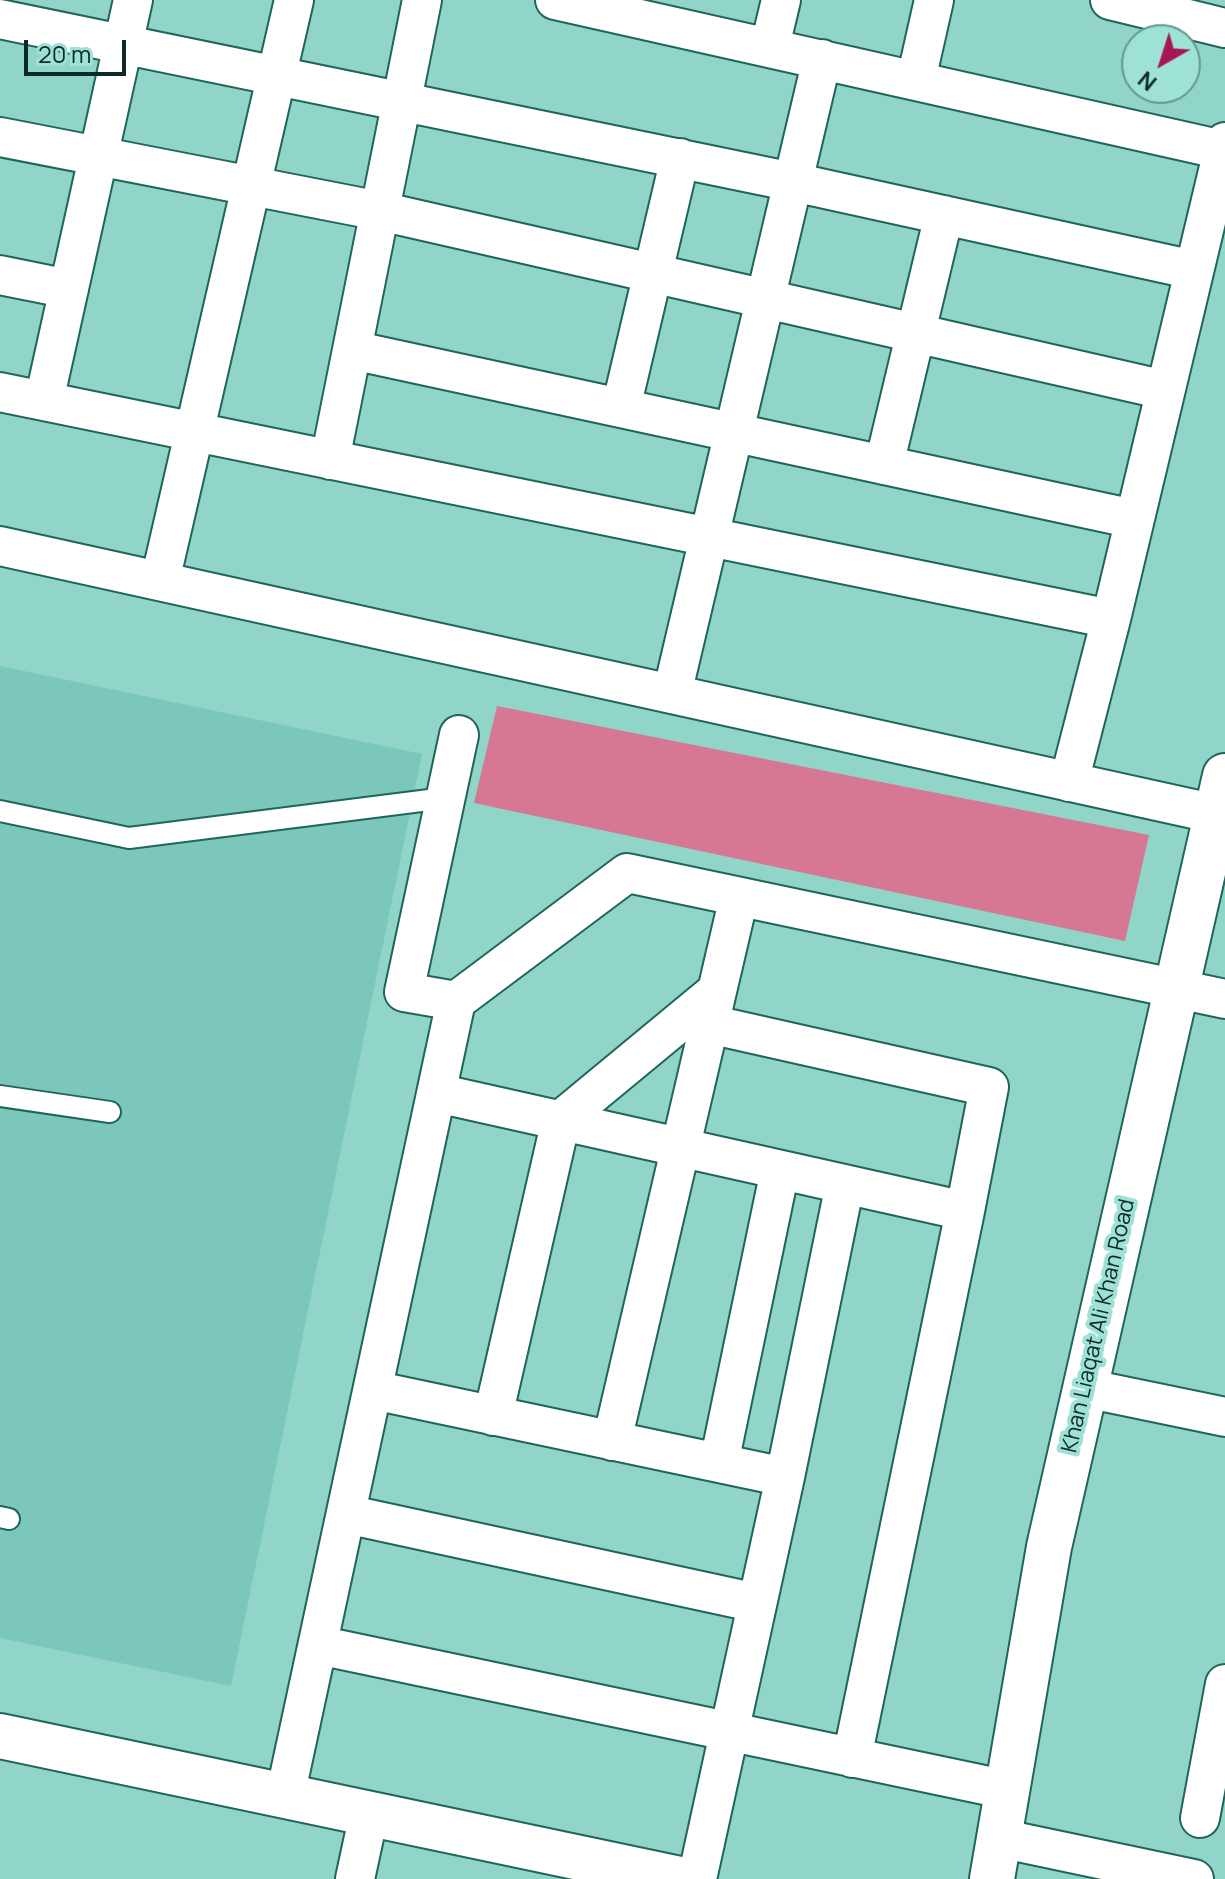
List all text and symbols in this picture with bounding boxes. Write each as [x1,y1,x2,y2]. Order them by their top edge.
scale bar [28,24,130,74]
north arrow [1121,24,1201,104]
text: 20 m [38,37,91,70]
text: N [1132,64,1163,98]
street label: Khan Liaqat Ali Khan Road [1057,1197,1141,1455]

